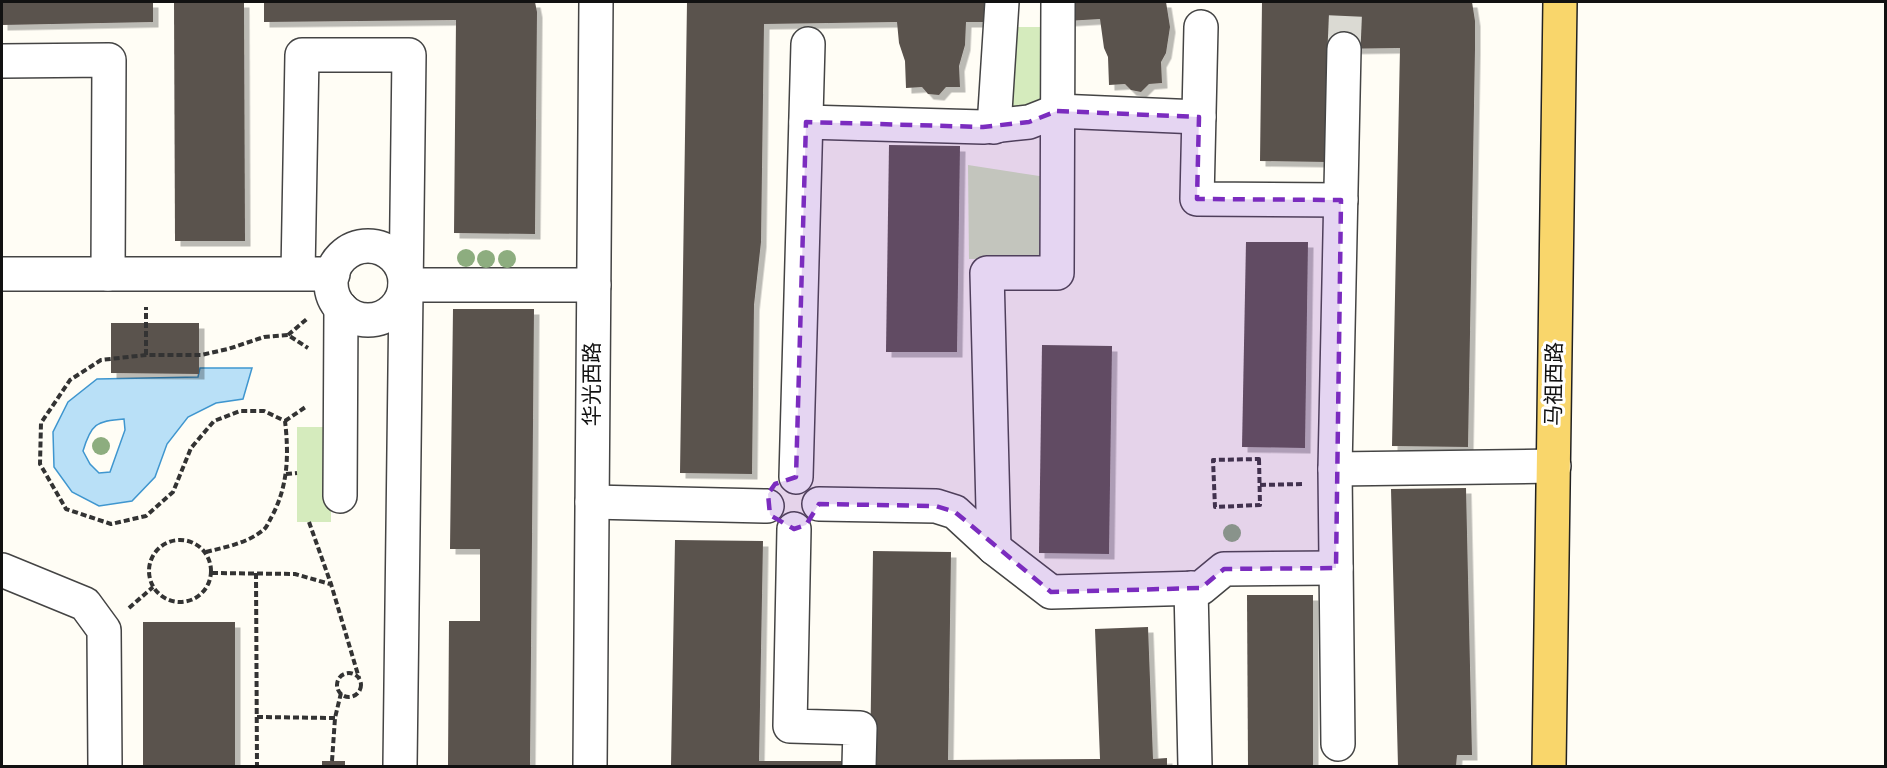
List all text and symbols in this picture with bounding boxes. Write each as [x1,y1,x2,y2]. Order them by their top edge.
street label: 华光西路 [577,342,609,426]
street label: 马祖西路 [1538,342,1572,426]

